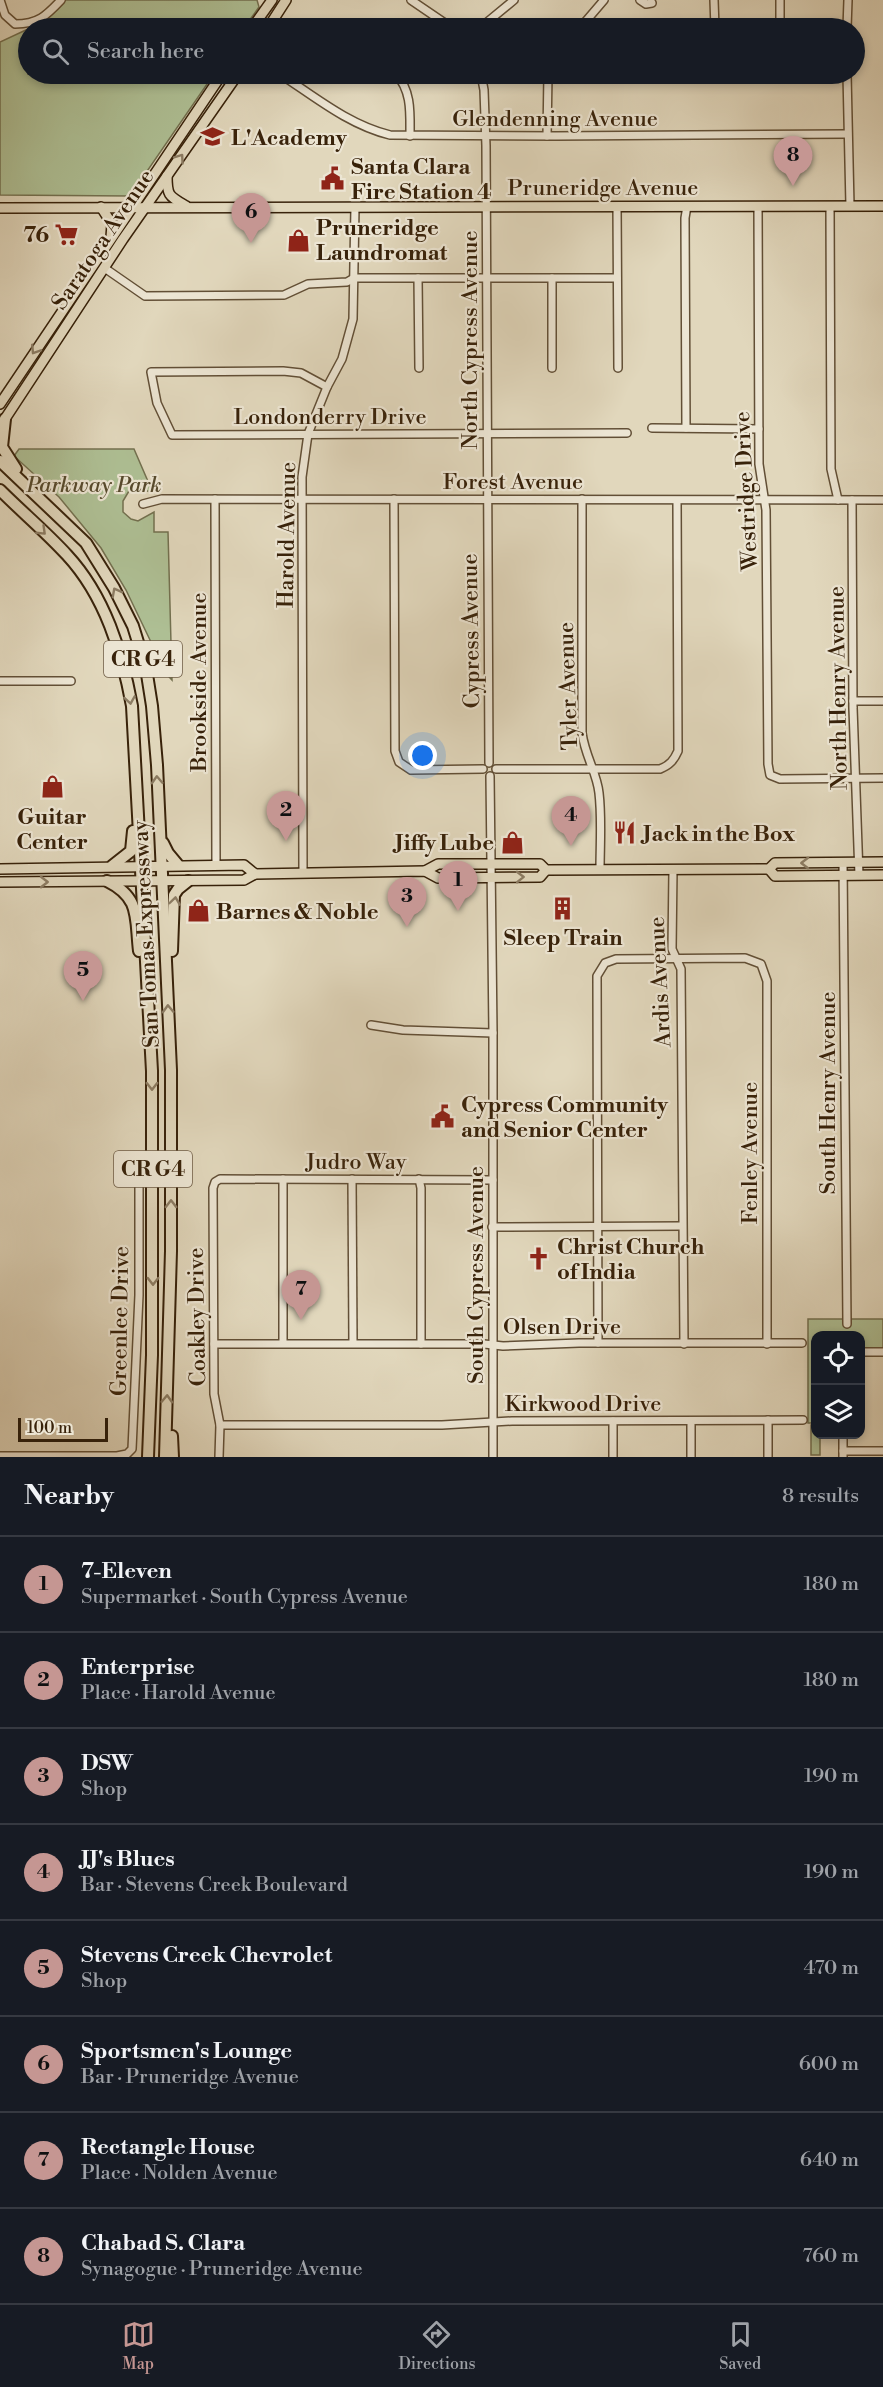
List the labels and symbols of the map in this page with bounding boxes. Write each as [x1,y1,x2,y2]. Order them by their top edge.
street label: Glendenning Avenue [452,106,658,133]
school or university icon: L'Academy [200,124,226,150]
place label: L'Academy [231,125,348,152]
pin: 8 [774,136,812,186]
one-way arrow [173,153,184,164]
place label: Santa Clara Fire Station 4 [351,154,492,206]
street label: Saratoga Avenue [46,164,160,315]
public building icon: Santa Clara Fire Station 4 [320,166,346,192]
street label: Pruneridge Avenue [508,175,698,202]
pin: 6 [232,194,270,243]
place label: Pruneridge Laundromat [316,215,448,267]
supermarket icon: 76 [54,221,80,247]
place label: 76 [23,222,49,249]
shop icon: Pruneridge Laundromat [285,227,311,253]
street label: North Cypress Avenue [457,230,484,450]
one-way arrow [31,344,42,355]
street label: Londonderry Drive [233,404,427,431]
street label: Westridge Drive [729,410,764,572]
street label: Harold Avenue [273,462,302,608]
street label: Forest Avenue [443,469,583,496]
park label: Parkway Park [26,472,162,499]
one-way arrow [35,524,45,535]
street label: Cypress Avenue [457,553,486,709]
street label: North Henry Avenue [823,586,854,790]
one-way arrow [112,588,123,598]
street label: Brookside Avenue [186,592,213,773]
street label: Tyler Avenue [553,621,584,751]
road number: CR G4 [104,641,182,677]
one-way arrow [124,695,136,705]
your location [408,741,437,770]
shop icon: Guitar Center [39,774,65,800]
one-way arrow [151,776,164,785]
pin: 2 [266,792,306,841]
pin: 4 [552,796,590,846]
place label: Guitar Center [16,804,88,856]
street label: San Tomas Expressway [127,819,166,1048]
restaurant icon: Jack in the Box [612,820,638,846]
place label: Jack in the Box [640,821,795,848]
shop icon: Jiffy Lube [499,829,525,855]
place label: Jiffy Lube [392,830,494,857]
one-way arrow [800,857,809,869]
pin: 1 [438,862,478,911]
one-way arrow [516,871,525,883]
one-way arrow [39,876,48,888]
pin: 3 [388,878,426,927]
building icon: Sleep Train [550,895,576,921]
one-way arrow [168,897,180,906]
shop icon: Barnes & Noble [185,898,211,924]
place label: Barnes & Noble [216,899,379,926]
street label: Ardis Avenue [644,916,677,1049]
place label: Sleep Train [503,925,623,952]
pin: 5 [64,952,103,1001]
street label: South Henry Avenue [815,991,842,1195]
one-way arrow [162,1004,175,1013]
one-way arrow [146,1082,158,1091]
street label: Fenley Avenue [737,1082,764,1224]
place label: Cypress Community and Senior Center [461,1092,669,1144]
public building icon: Cypress Community and Senior Center [430,1104,456,1130]
street label: Judro Way [305,1149,407,1176]
road number: CR G4 [114,1151,192,1187]
street label: South Cypress Avenue [463,1166,490,1384]
one-way arrow [165,1199,177,1208]
place label: Christ Church of India [557,1234,705,1286]
street label: Greenlee Drive [106,1246,135,1396]
church icon: Christ Church of India [526,1246,552,1272]
street label: Coakley Drive [183,1247,212,1387]
pin: 7 [282,1270,320,1320]
one-way arrow [147,1277,159,1286]
street label: Olsen Drive [503,1314,621,1341]
street label: Kirkwood Drive [505,1391,661,1418]
one-way arrow [161,1394,173,1403]
scale bar [18,1415,108,1442]

